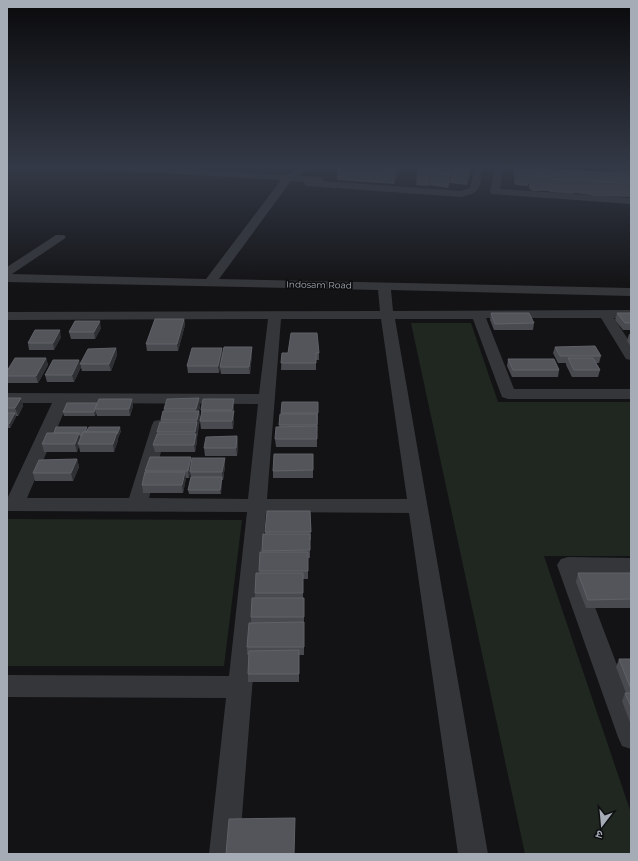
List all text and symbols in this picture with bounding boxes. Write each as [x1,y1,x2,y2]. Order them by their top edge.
street label: Indosam Road [286,278,352,291]
north arrow [582,805,622,845]
text: उ [594,827,604,842]

